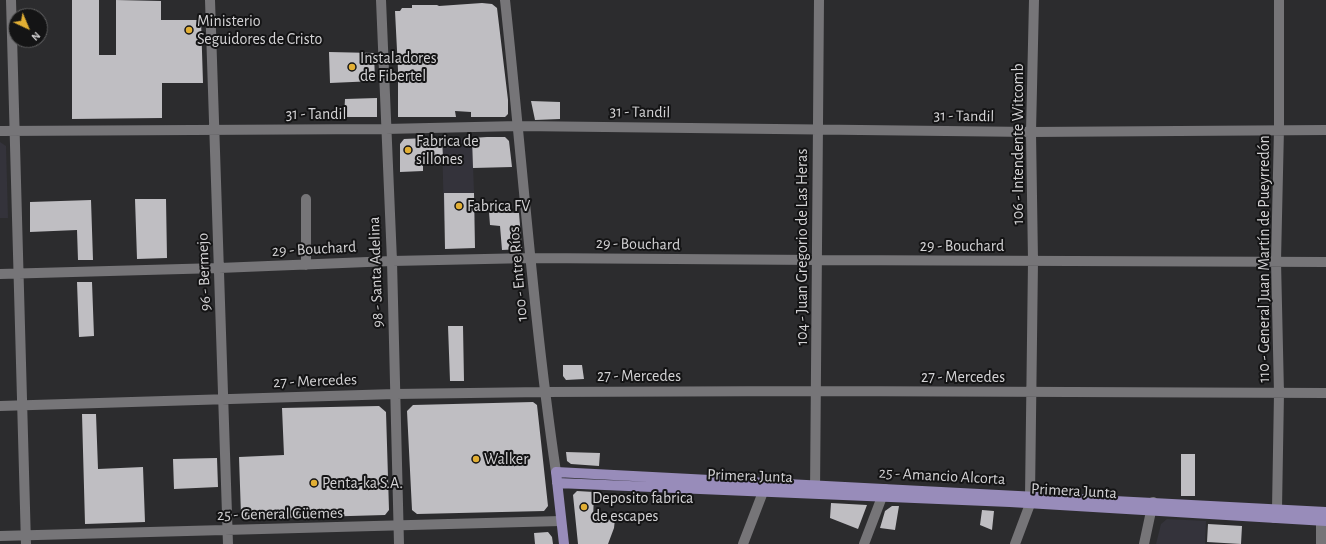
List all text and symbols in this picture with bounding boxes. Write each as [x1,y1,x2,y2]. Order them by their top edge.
north arrow [8,8,48,48]
place label: Ministerio Seguidores de Cristo [197,11,322,49]
marker: Ministerio Seguidores de Cristo [184,25,194,35]
text: N [29,30,43,43]
place label: Instaladores de Fibertel [360,48,437,86]
marker: Instaladores de Fibertel [347,62,357,72]
street label: 106 - Intendente Witcomb [1008,63,1028,225]
street label: 31 - Tandil [610,102,670,122]
street label: 31 - Tandil [286,104,346,124]
street label: 31 - Tandil [934,106,994,126]
place label: Fabrica de sillones [416,131,479,169]
street label: 110 - General Juan Martín de Pueyrredón [1254,135,1274,383]
marker: Fabrica de sillones [403,145,413,155]
street label: 104 - Juan Gregorio de Las Heras [792,149,812,345]
place label: Fabrica FV [467,196,530,216]
marker: Fabrica FV [454,201,464,211]
street label: 98 - Santa Adelina [364,216,388,328]
street label: 100 - Entre Ríos [504,226,532,322]
street label: 96 - Bermejo [193,232,215,312]
street label: 29 - Bouchard [596,234,680,254]
street label: 29 - Bouchard [920,236,1004,256]
street label: 29 - Bouchard [271,237,357,261]
street label: 27 - Mercedes [597,366,681,386]
street label: 27 - Mercedes [921,367,1005,387]
street label: 27 - Mercedes [273,370,357,392]
place label: Walker [484,449,528,469]
marker: Walker [471,454,481,464]
street label: 25 - Amancio Alcorta [878,463,1006,489]
street label: Primera Junta [707,465,793,487]
place label: Penta-ka S.A. [322,473,403,493]
marker: Penta-ka S.A. [309,478,319,488]
street label: Primera Junta [1031,479,1117,503]
place label: Deposito fabrica de escapes [592,488,693,526]
marker: Deposito fabrica de escapes [579,502,589,512]
street label: 25 - General Güemes [217,503,343,525]

